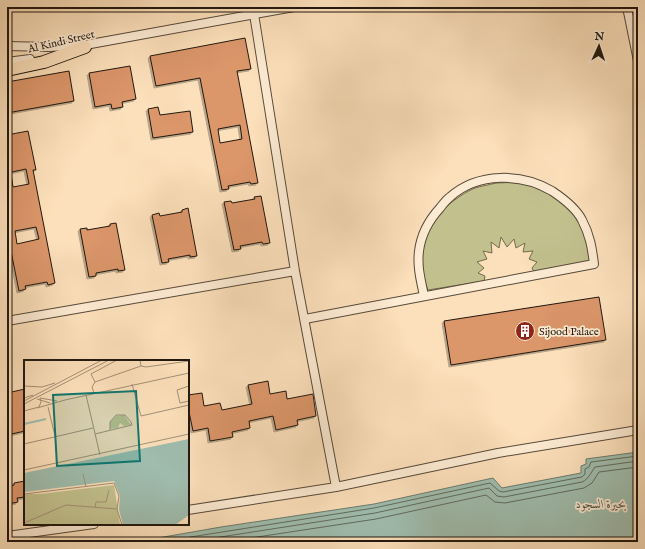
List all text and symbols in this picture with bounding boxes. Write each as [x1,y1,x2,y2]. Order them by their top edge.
north arrow [579,26,619,66]
street label: Al Kindi Street [25,27,96,57]
text: N [593,30,605,44]
building icon: Sijood Palace [514,320,536,342]
place label: Sijood Palace [539,325,599,339]
inset map [24,360,189,525]
water label: بحيرة السجود [576,497,626,512]

